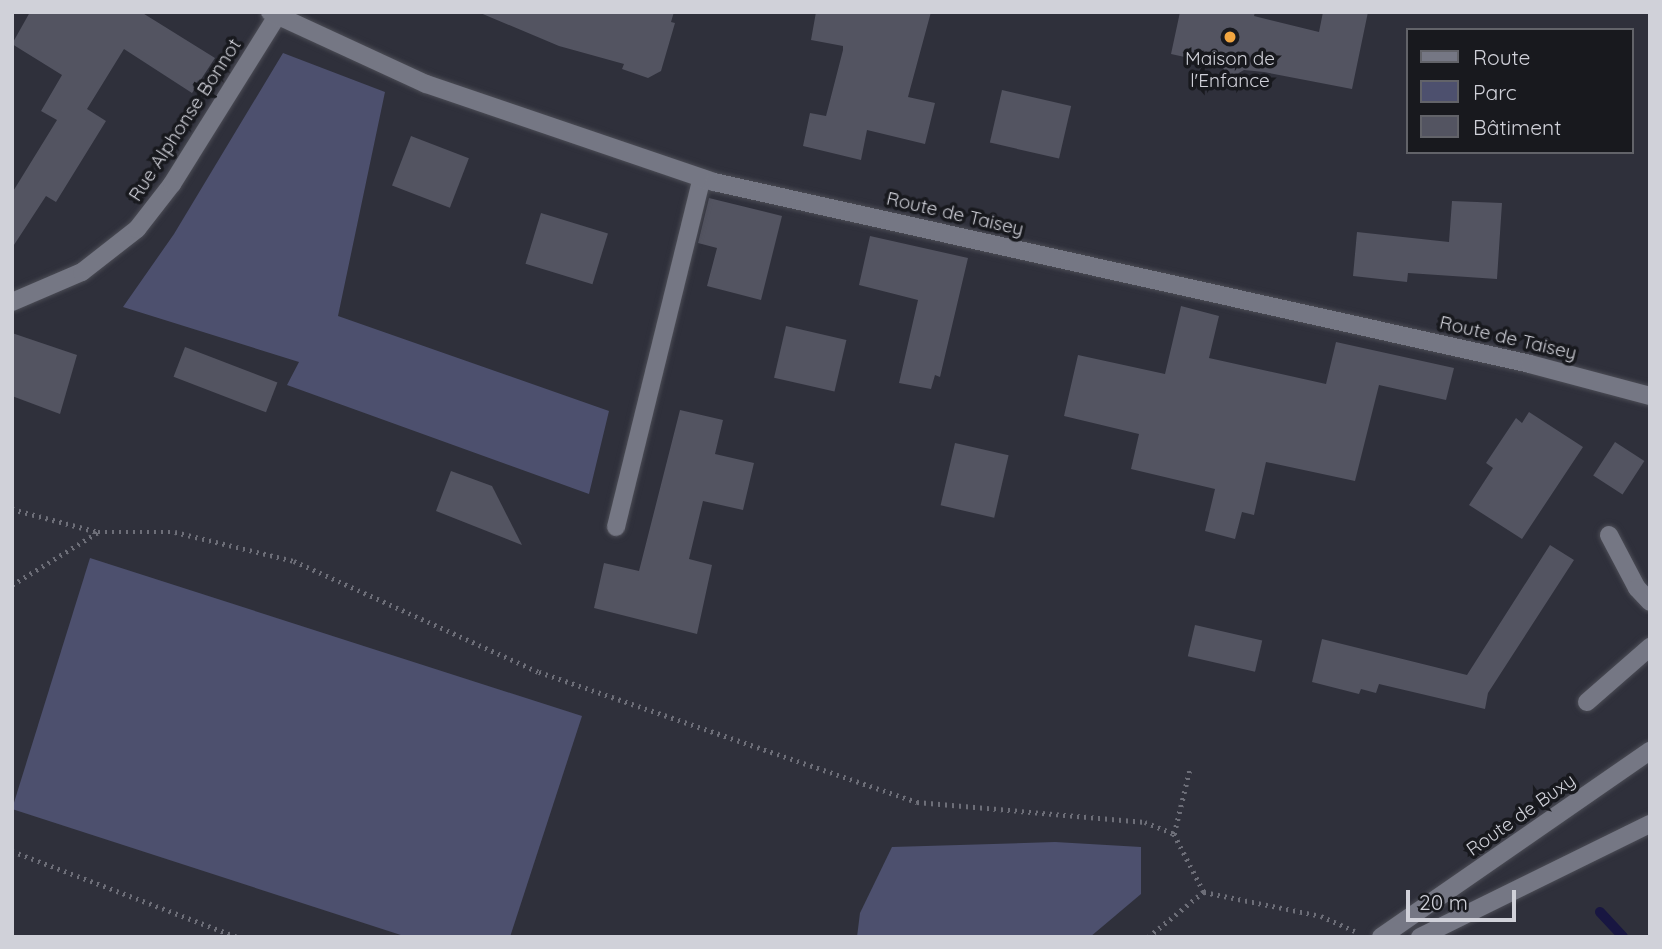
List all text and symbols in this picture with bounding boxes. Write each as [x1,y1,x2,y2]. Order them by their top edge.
legend [1406,28,1634,154]
marker: Maison de l'Enfance [1222,29,1238,45]
street label: Rue Alphonse Bonnot [124,34,246,206]
text: Route [1473,44,1530,70]
place label: Maison de l'Enfance [1185,48,1275,92]
text: Parc [1473,79,1517,105]
text: Bâtiment [1473,114,1561,140]
street label: Route de Taisey [884,187,1026,241]
street label: Route de Taisey [1437,311,1579,365]
street label: Route de Buxy [1462,769,1580,861]
scale bar [1410,876,1520,920]
text: 20 m [1419,889,1468,915]

